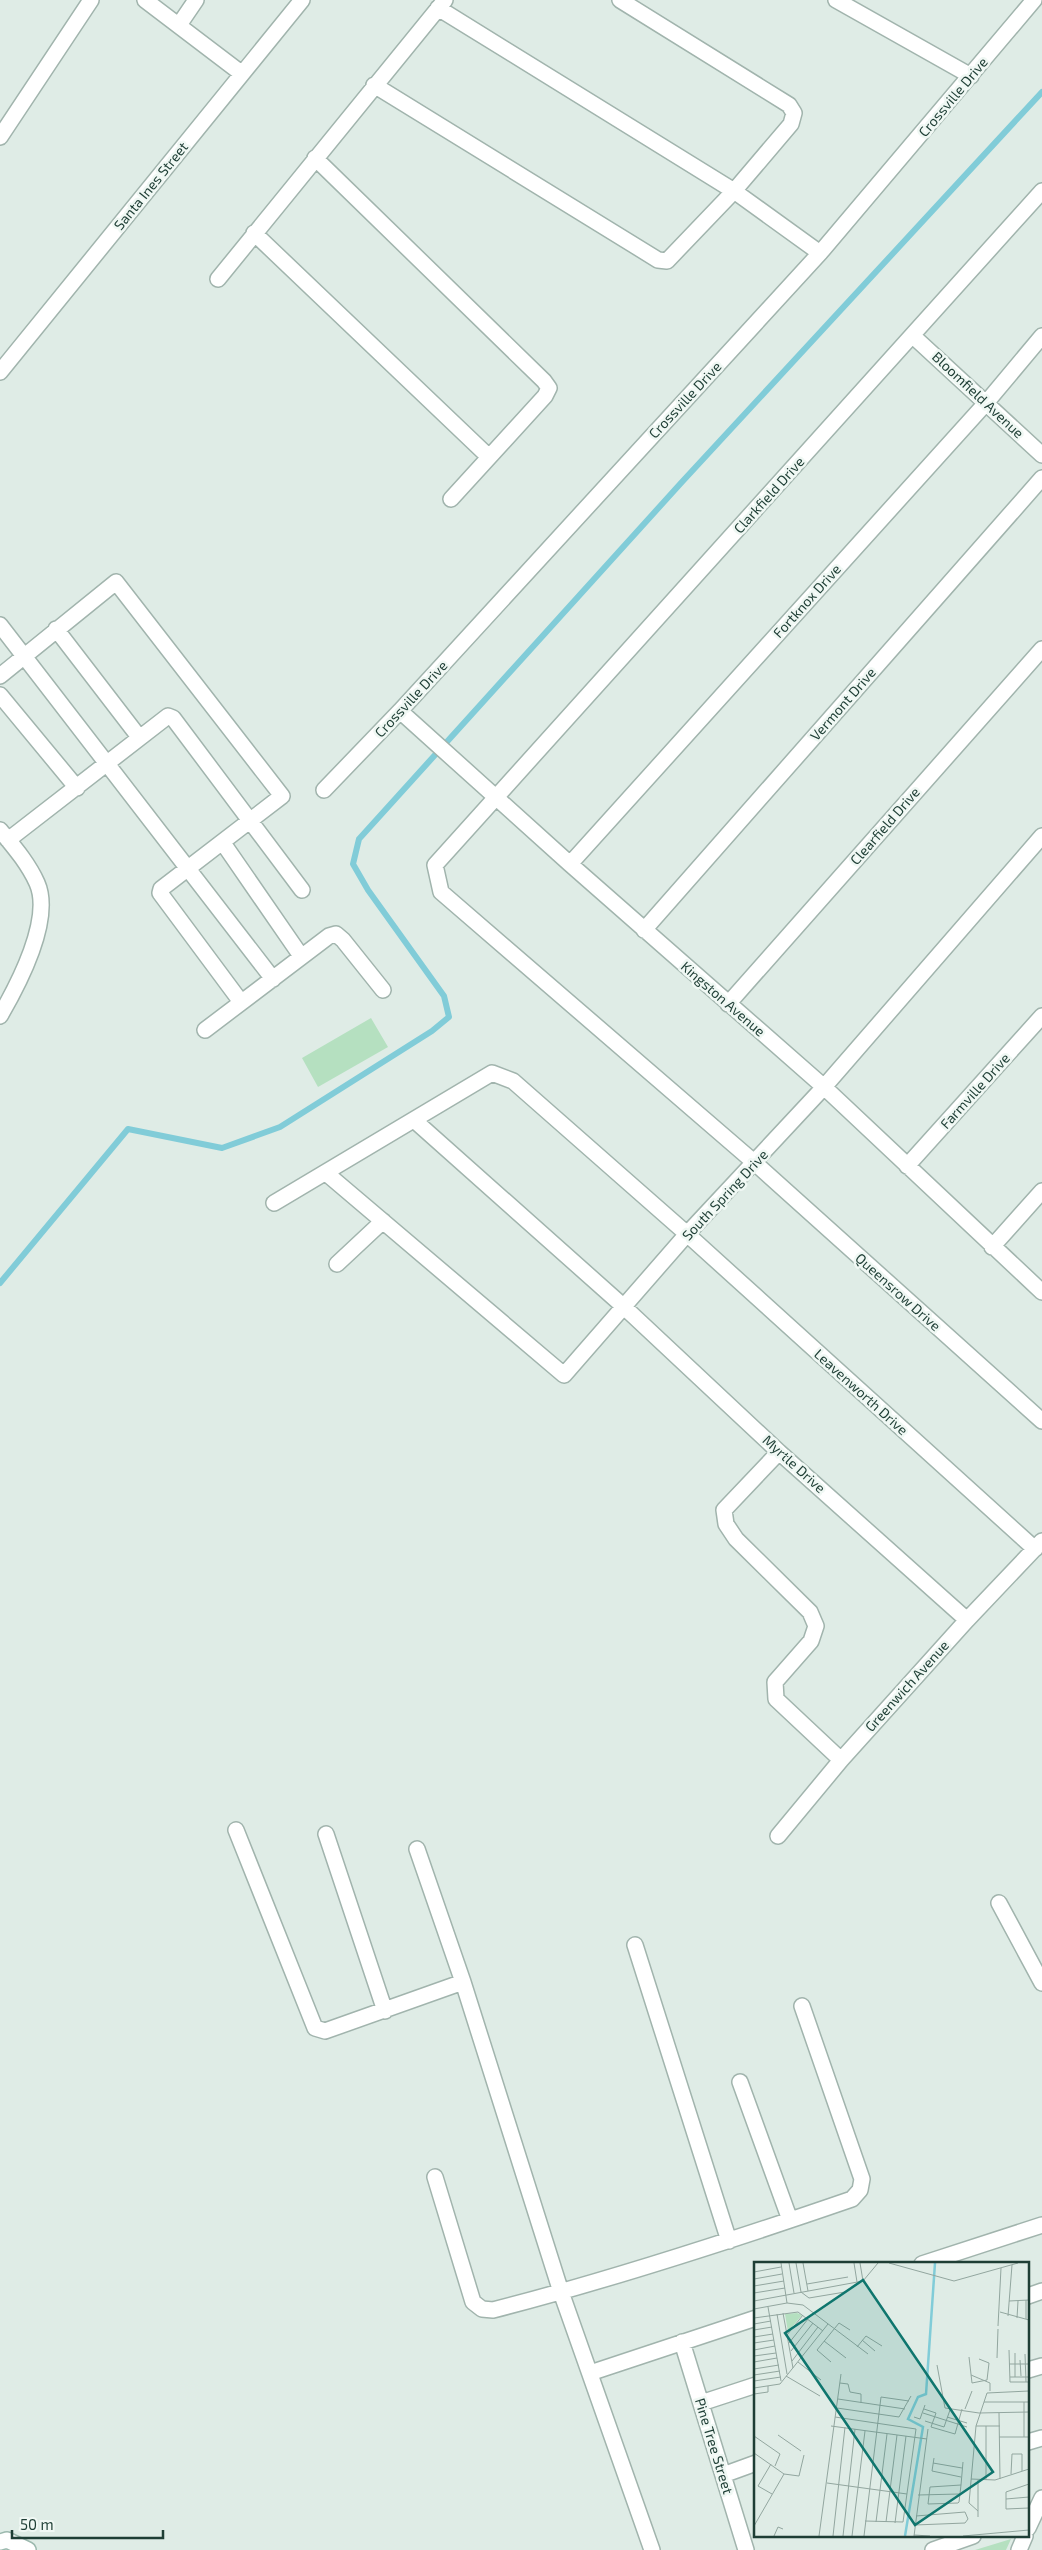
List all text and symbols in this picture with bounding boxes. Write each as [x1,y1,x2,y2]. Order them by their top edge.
street label: Crossville Drive [914,53,991,140]
street label: Santa Ines Street [110,138,191,233]
street label: Bloomfield Avenue [929,348,1028,441]
street label: Crossville Drive [645,358,724,442]
street label: Clarkfield Drive [730,453,807,536]
street label: Fortknox Drive [769,560,844,641]
street label: Crossville Drive [371,657,450,741]
street label: Vermont Drive [806,664,879,744]
street label: Clearfield Drive [846,783,923,868]
street label: Kingston Avenue [678,957,769,1040]
street label: Farmville Drive [936,1049,1013,1132]
street label: South Spring Drive [678,1146,771,1244]
street label: Queensrow Drive [852,1249,944,1334]
street label: Leavenworth Drive [811,1345,912,1438]
street label: Myrtle Drive [759,1431,829,1496]
street label: Greenwich Avenue [861,1636,952,1735]
inset map [754,2262,1030,2538]
street label: Pine Tree Street [692,2396,737,2496]
scale bar [12,2508,164,2540]
text: 50 m [20,2515,54,2533]

